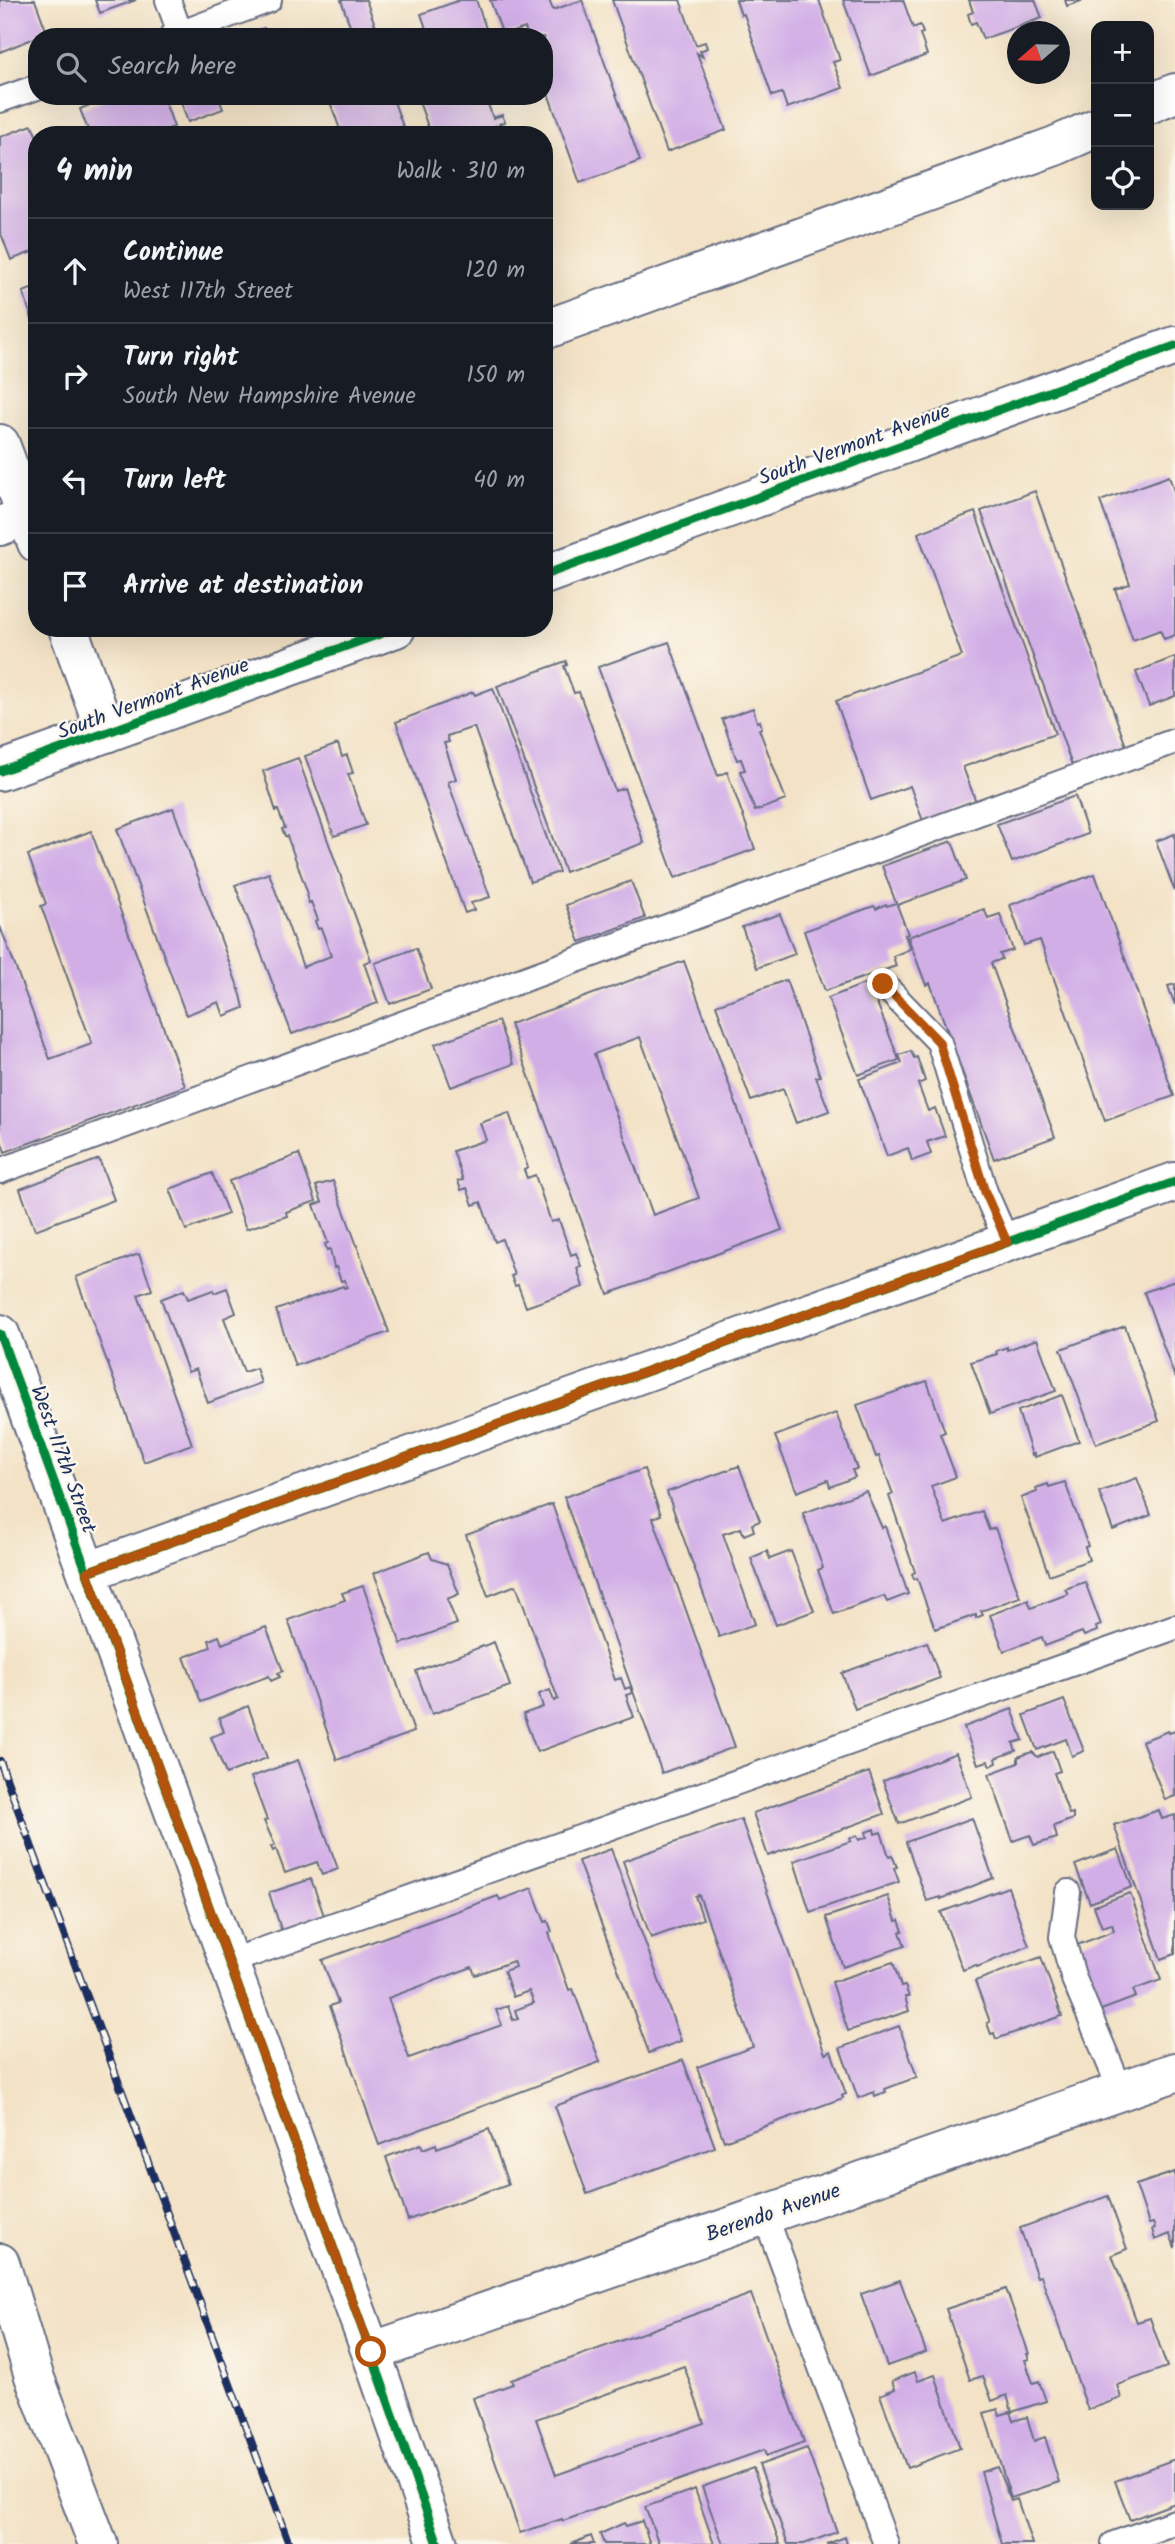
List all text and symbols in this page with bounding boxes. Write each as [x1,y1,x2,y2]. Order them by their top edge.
north arrow [1007,21,1070,84]
map controls [1091,21,1154,210]
button: + [1091,21,1154,84]
search box [28,28,553,105]
text: Search here [108,46,236,88]
icon: search [52,48,90,86]
button: − [1091,84,1154,147]
button: locate [1091,147,1154,210]
text: 4 min [56,148,133,196]
text: Walk · 310 m [397,154,525,190]
text: Continue [123,232,224,274]
icon: ahead [56,252,94,290]
text: 120 m [465,253,525,289]
text: West 117th Street [123,274,293,310]
text: Turn right [123,337,239,379]
icon: right [56,357,94,395]
text: 150 m [466,358,525,394]
text: South New Hampshire Avenue [123,379,416,415]
street label: South Vermont Avenue [754,395,956,495]
text: Turn left [123,460,226,502]
icon: left [56,462,94,500]
text: 40 m [473,463,525,499]
text: Arrive at destination [123,565,363,607]
icon: arrive [56,567,94,605]
street label: South Vermont Avenue [53,649,255,749]
route end [867,968,898,999]
street label: West 117th Street [21,1381,105,1539]
street label: Berendo Avenue [702,2175,846,2252]
route start [355,2336,386,2367]

